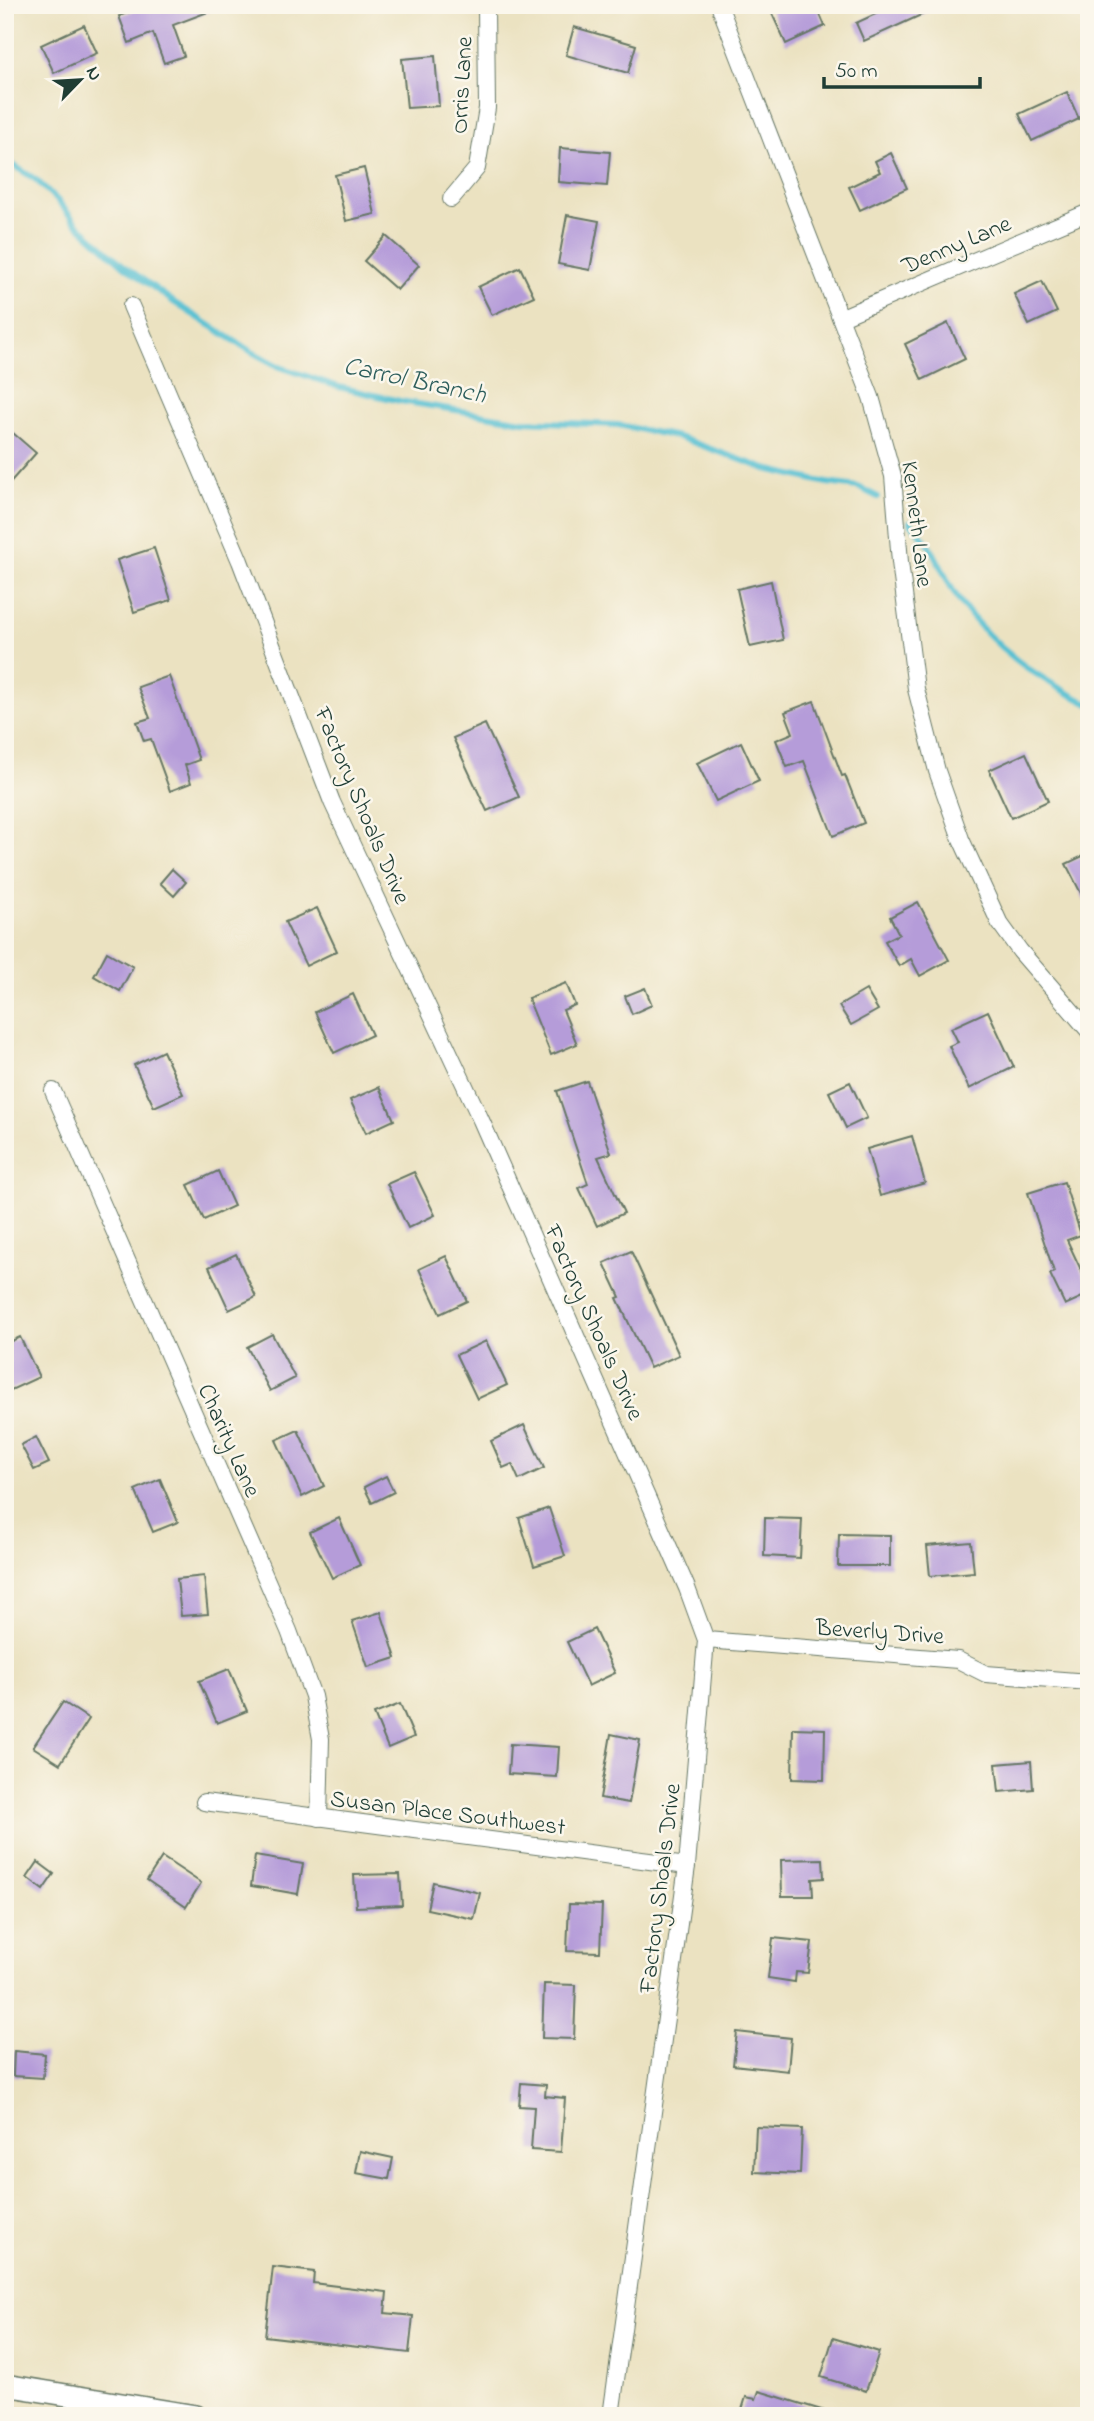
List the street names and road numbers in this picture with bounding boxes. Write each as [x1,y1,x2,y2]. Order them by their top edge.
street label: Orris Lane [443,35,484,135]
street label: Denny Lane [896,207,1018,286]
street label: Kenneth Lane [890,459,941,590]
street label: Factory Shoals Drive [302,701,418,911]
street label: Factory Shoals Drive [532,1219,652,1427]
street label: Charity Lane [186,1379,268,1504]
street label: Beverly Drive [813,1611,945,1656]
street label: Factory Shoals Drive [631,1781,693,1996]
street label: Susan Place Southwest [328,1783,567,1846]

